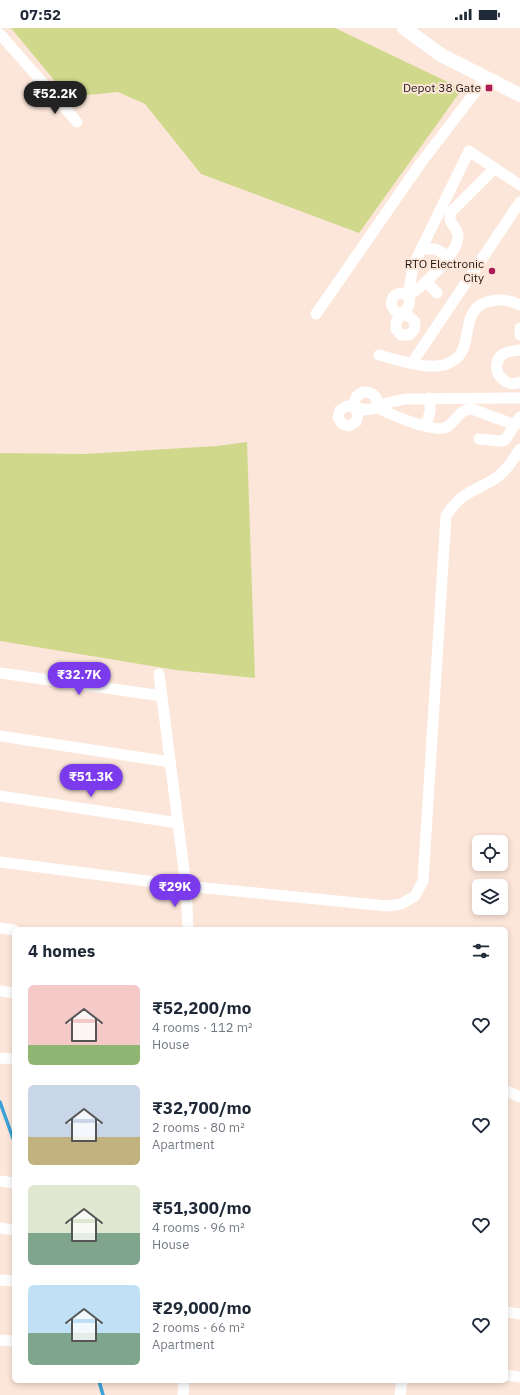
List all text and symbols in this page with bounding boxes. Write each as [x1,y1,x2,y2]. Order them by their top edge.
text: 07:52 [20,5,61,24]
place label: Depot 38 Gate [403,80,481,95]
pin: ₹52.2K [22,81,88,115]
marker: Depot 38 Gate [484,83,494,93]
text: ₹52.2K [33,85,77,102]
place label: RTO Electronic City [405,256,484,285]
marker: RTO Electronic City [487,266,497,276]
pin: ₹32.7K [46,662,112,696]
text: ₹32.7K [57,666,101,683]
pin: ₹51.3K [58,764,124,798]
text: ₹51.3K [69,768,113,785]
map controls [472,835,508,915]
button: locate [472,835,508,871]
pin: ₹29K [151,874,199,908]
text: ₹29K [159,878,191,895]
button: layers [472,879,508,915]
text: 4 homes [28,940,95,962]
icon: filters [470,940,492,962]
text: ₹52,200/mo [152,997,251,1019]
icon: home [60,1001,108,1049]
icon: heart [470,1014,492,1036]
text: 4 rooms · 112 m² [152,1019,253,1036]
text: House [152,1036,189,1053]
text: ₹32,700/mo [152,1097,251,1119]
icon: home [60,1101,108,1149]
icon: heart [470,1114,492,1136]
text: 2 rooms · 80 m² [152,1119,245,1136]
text: Apartment [152,1136,215,1153]
text: ₹51,300/mo [152,1197,251,1219]
icon: home [60,1201,108,1249]
icon: heart [470,1214,492,1236]
text: 4 rooms · 96 m² [152,1219,245,1236]
text: House [152,1236,189,1253]
text: ₹29,000/mo [152,1297,251,1319]
icon: home [60,1301,108,1349]
icon: heart [470,1314,492,1336]
text: 2 rooms · 66 m² [152,1319,245,1336]
text: Apartment [152,1336,215,1353]

